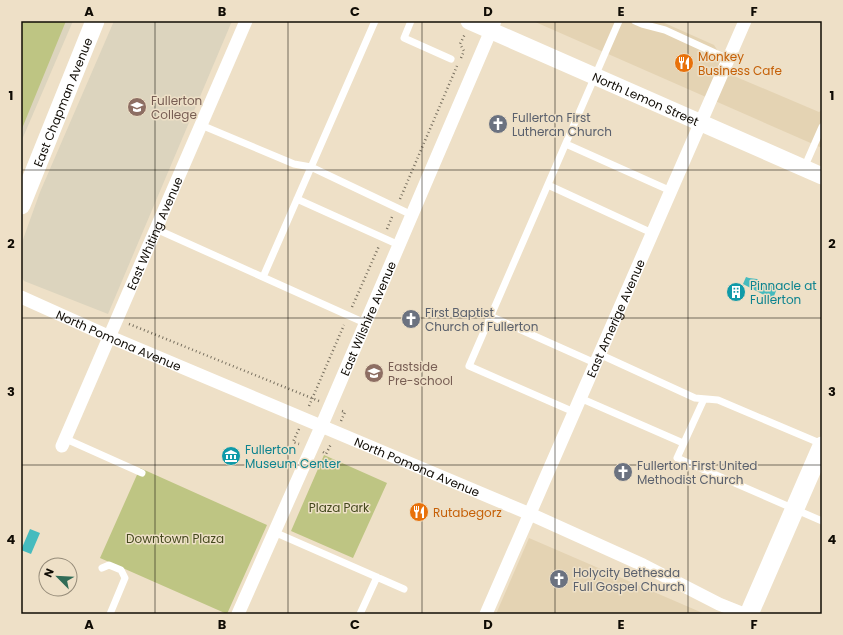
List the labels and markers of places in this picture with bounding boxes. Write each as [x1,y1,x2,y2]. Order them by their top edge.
place label: Monkey Business Cafe [698,48,782,79]
restaurant icon: Monkey Business Cafe [673,52,695,74]
place label: Fullerton College [151,92,202,123]
school or university icon: Fullerton College [126,96,148,118]
place label: Fullerton First Lutheran Church [512,109,612,140]
church icon: Fullerton First Lutheran Church [487,113,509,135]
place label: Pinnacle at Fullerton [750,277,817,308]
building icon: Pinnacle at Fullerton [725,281,747,303]
place label: First Baptist Church of Fullerton [425,304,538,335]
church icon: First Baptist Church of Fullerton [400,308,422,330]
place label: Eastside Pre-school [388,358,453,389]
school or university icon: Eastside Pre-school [363,362,385,384]
place label: Fullerton Museum Center [245,441,341,472]
museum icon: Fullerton Museum Center [220,445,242,467]
place label: Fullerton First United Methodist Church [637,457,757,488]
church icon: Fullerton First United Methodist Church [612,461,634,483]
restaurant icon: Rutabegorz [408,501,430,523]
place label: Rutabegorz [433,504,502,521]
place label: Holycity Bethesda Full Gospel Church [573,564,685,595]
church icon: Holycity Bethesda Full Gospel Church [548,568,570,590]

